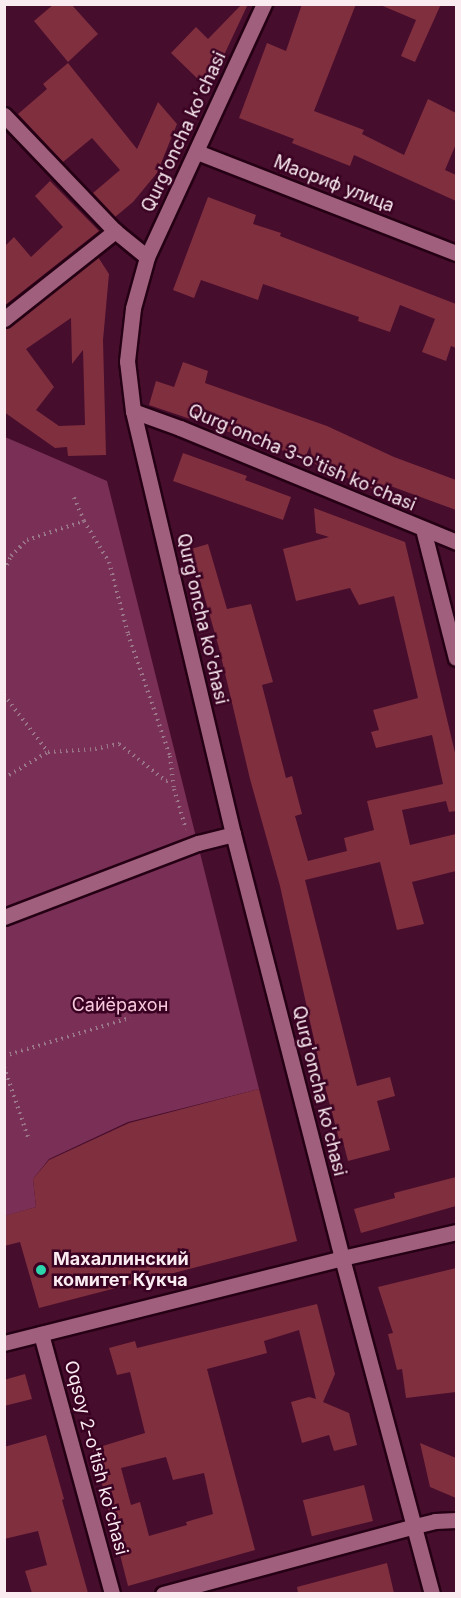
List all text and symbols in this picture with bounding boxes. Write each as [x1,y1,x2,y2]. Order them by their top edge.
street label: Qurg'oncha ko'chasi [137,48,231,216]
street label: Маориф улица [271,151,397,217]
street label: Qurg'oncha 3-o'tish ko'chasi [185,400,419,516]
street label: Qurg'oncha ko'chasi [172,532,232,706]
park label: Сайёрахон [72,994,168,1016]
street label: Qurg'oncha ko'chasi [287,1004,351,1178]
place label: Махаллинский комитет Кукча [53,1249,189,1292]
marker: Махаллинский комитет Кукча [34,1263,48,1277]
street label: Oqsoy 2-o'tish ko'chasi [60,1358,132,1558]

